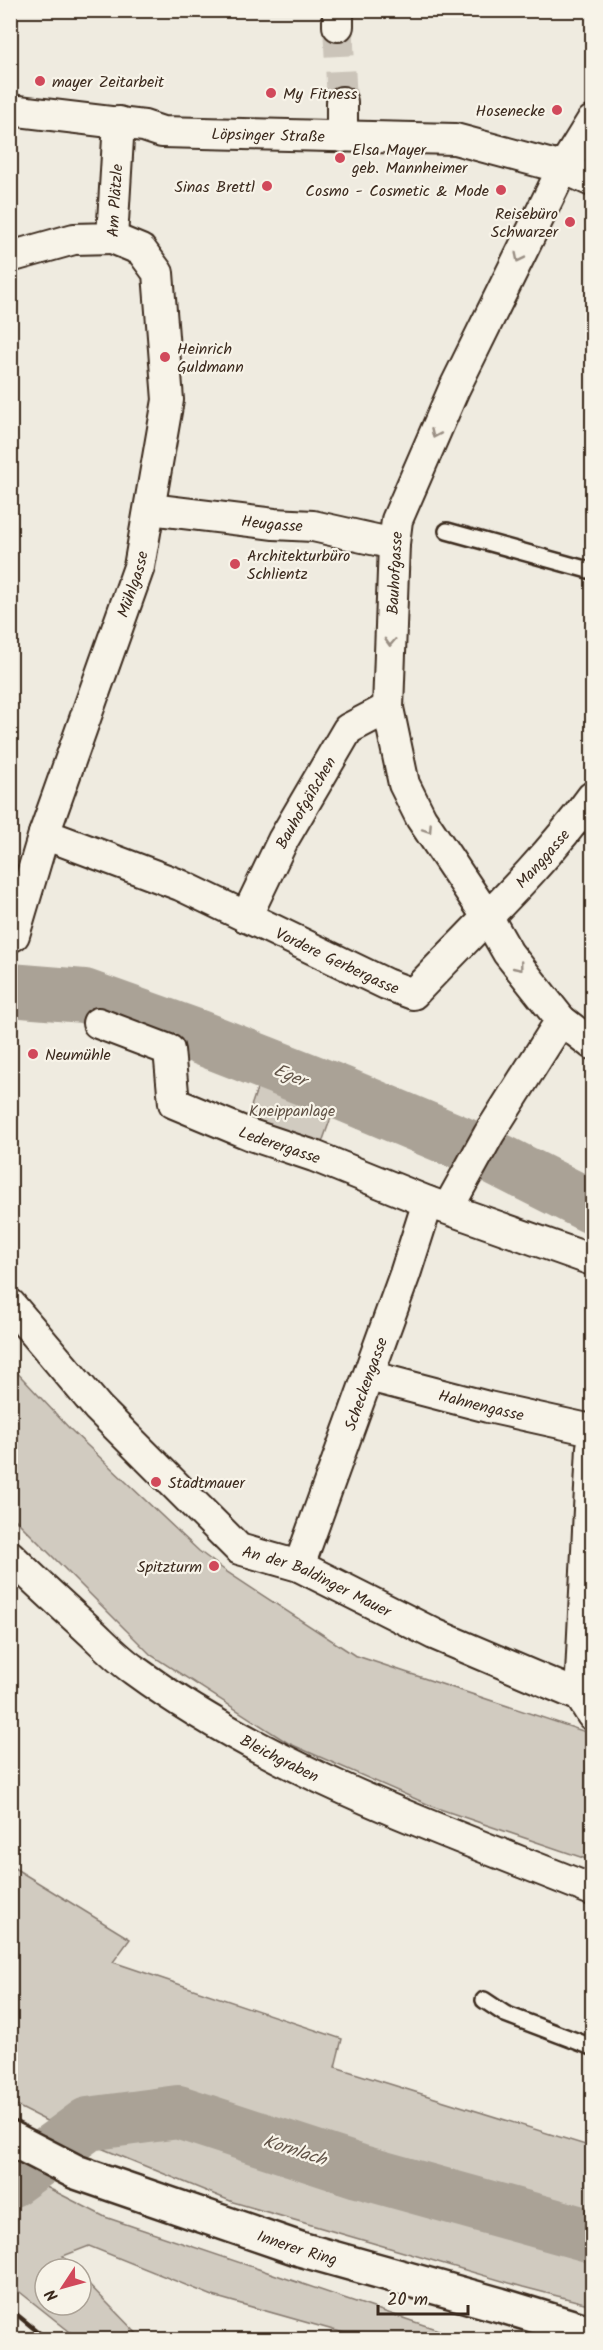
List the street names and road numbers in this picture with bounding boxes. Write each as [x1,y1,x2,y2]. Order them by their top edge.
street label: Löpsinger Straße [211,122,325,150]
street label: Am Plätzle [101,163,130,238]
street label: Heugasse [240,509,303,539]
street label: Bauhofgasse [381,531,410,615]
street label: Mühlgasse [111,549,156,621]
street label: Bauhofgäßchen [270,752,343,853]
street label: Manggasse [510,824,577,895]
street label: Vordere Gerbergasse [271,922,402,1002]
street label: Lederergasse [235,1120,324,1171]
street label: Scheckengasse [338,1334,395,1434]
street label: Hahnengasse [436,1384,526,1429]
street label: An der Baldinger Mauer [239,1540,397,1625]
street label: Bleichgraben [235,1729,323,1790]
street label: Innerer Ring [253,2224,340,2273]

